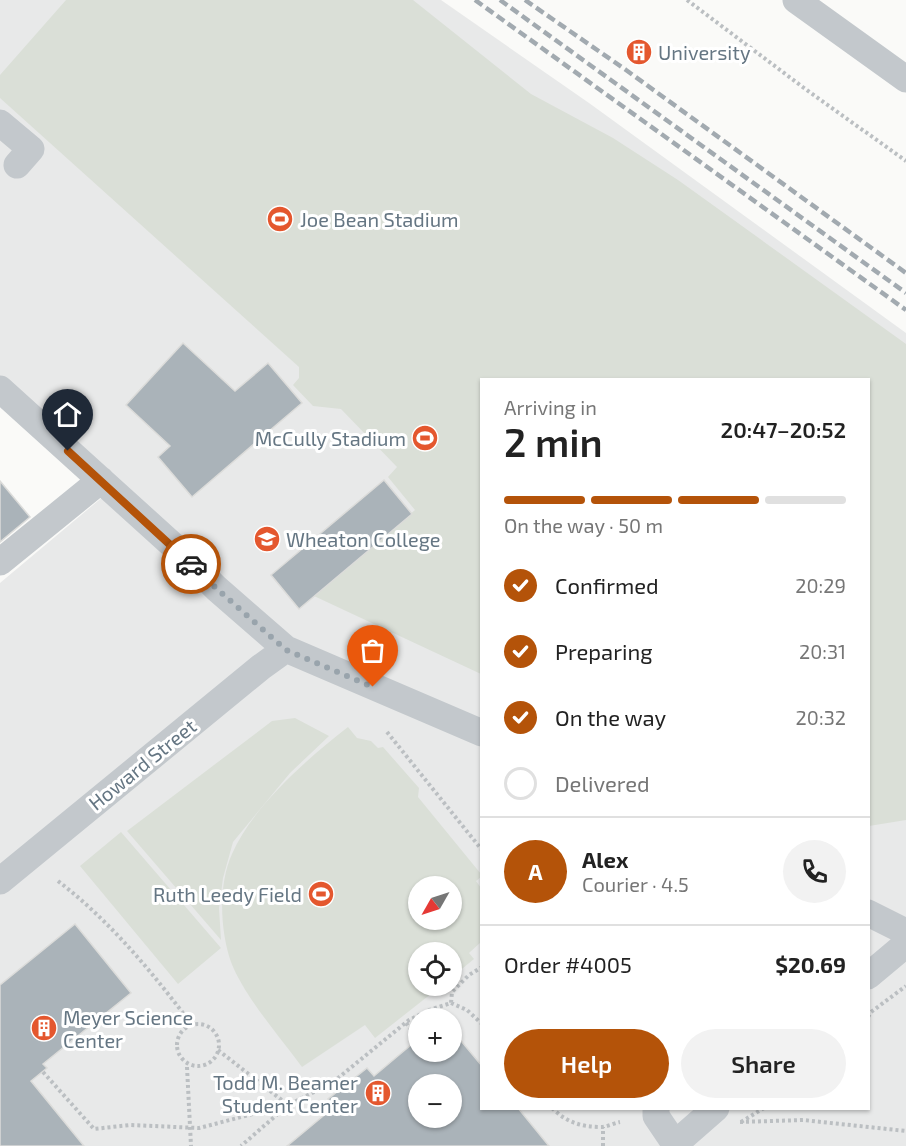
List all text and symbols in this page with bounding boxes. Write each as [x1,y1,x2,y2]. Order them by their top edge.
building icon: University [624,37,654,67]
place label: University [658,40,751,64]
sports icon: Joe Bean Stadium [265,204,295,234]
place label: Joe Bean Stadium [300,207,459,231]
pin [42,389,93,451]
text: Arriving in [504,395,597,419]
icon: home [51,398,84,431]
text: 20:47–20:52 [721,416,846,442]
text: 2 min [504,418,603,465]
sports icon: McCully Stadium [410,423,440,453]
place label: McCully Stadium [255,426,406,450]
text: On the way · 50 m [504,513,663,537]
school or university icon: Wheaton College [252,524,282,554]
place label: Wheaton College [286,527,441,551]
courier [161,534,221,594]
icon: car [175,548,208,581]
icon: check [504,569,537,602]
text: Confirmed [555,572,659,598]
text: 20:29 [795,573,846,597]
pin [347,625,398,687]
icon: bag [356,634,389,667]
icon: check [504,635,537,668]
text: Preparing [555,638,653,664]
text: 20:31 [799,639,846,663]
icon: check [504,701,537,734]
text: On the way [555,704,666,730]
text: 20:32 [796,705,846,729]
street label: Howard Street [83,713,201,815]
text: Delivered [555,770,650,796]
button: phone [783,840,846,903]
text: Alex [582,846,628,872]
text: A [528,858,543,884]
text: Courier · 4.5 [582,872,689,896]
north arrow [408,876,462,930]
map controls [408,876,462,1128]
sports icon: Ruth Leedy Field [306,879,336,909]
place label: Ruth Leedy Field [153,882,302,906]
button: locate [408,942,462,996]
text: Order #4005 [504,951,632,977]
text: $20.69 [775,951,846,977]
place label: Meyer Science Center [63,1005,193,1052]
button: + [408,1008,462,1062]
building icon: Meyer Science Center [29,1013,59,1043]
button: Help [504,1029,669,1098]
button: Share [681,1029,846,1098]
place label: Todd M. Beamer Student Center [213,1070,358,1117]
button: − [408,1074,462,1128]
building icon: Todd M. Beamer Student Center [363,1078,393,1108]

